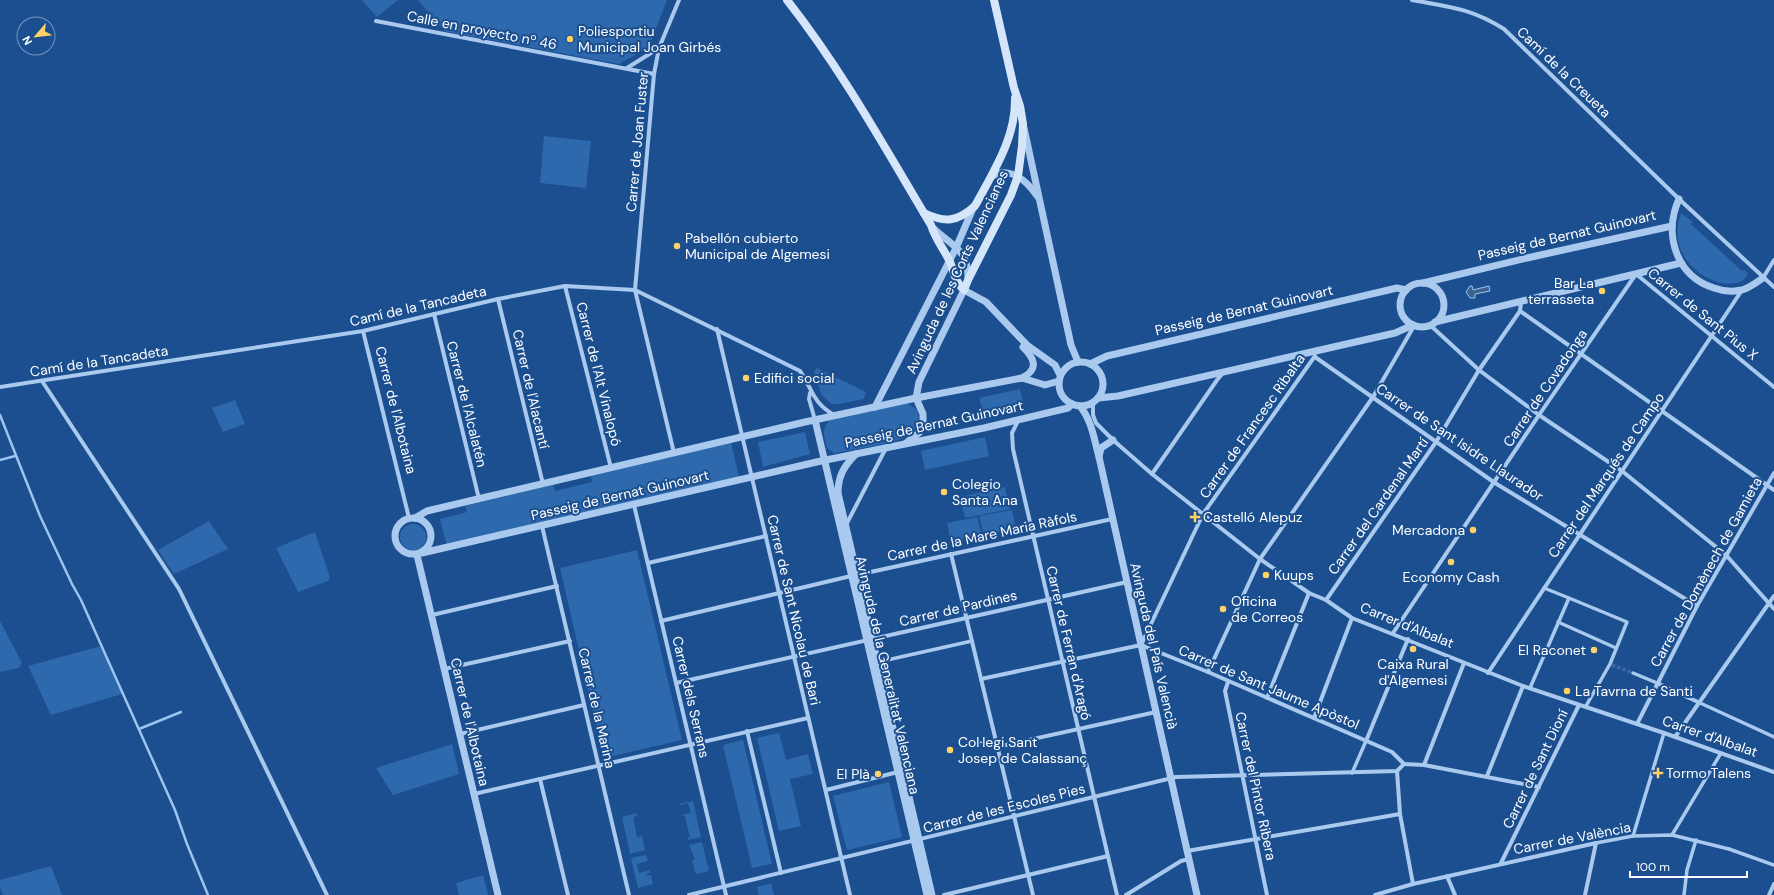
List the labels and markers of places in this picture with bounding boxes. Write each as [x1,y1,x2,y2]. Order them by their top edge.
place label: Poliesportiu Municipal Joan Girbés [578,22,721,56]
marker: Poliesportiu Municipal Joan Girbés [565,34,575,44]
place label: Pabellón cubierto Municipal de Algemesi [685,229,830,263]
marker: Pabellón cubierto Municipal de Algemesi [672,241,682,251]
place label: Bar La terrasseta [1528,274,1594,308]
marker: Bar La terrasseta [1597,286,1607,296]
place label: Edifici social [754,369,834,387]
marker: Edifici social [741,373,751,383]
place label: Colegio Santa Ana [952,475,1018,509]
marker: Colegio Santa Ana [939,487,949,497]
place label: Castelló Alepuz [1203,508,1302,526]
marker: Castelló Alepuz [1190,512,1200,522]
place label: Mercadona [1392,521,1465,539]
marker: Mercadona [1468,525,1478,535]
marker: Economy Cash [1446,557,1456,567]
place label: Kuups [1274,566,1314,584]
place label: Economy Cash [1402,568,1500,586]
marker: Kuups [1261,570,1271,580]
place label: Oficina de Correos [1231,592,1303,626]
marker: Oficina de Correos [1218,604,1228,614]
place label: El Raconet [1518,641,1586,659]
marker: Caixa Rural d'Algemesi [1408,644,1418,654]
marker: El Raconet [1589,645,1599,655]
place label: Caixa Rural d'Algemesi [1377,655,1449,689]
place label: La Tavrna de Santi [1575,682,1693,700]
marker: La Tavrna de Santi [1562,686,1572,696]
place label: Col·legi Sant Josep de Calassanç [958,733,1087,767]
marker: Col·legi Sant Josep de Calassanç [945,745,955,755]
place label: Tormo Talens [1666,764,1751,782]
place label: El Plà [836,765,870,783]
marker: Tormo Talens [1653,768,1663,778]
marker: El Plà [873,769,883,779]

